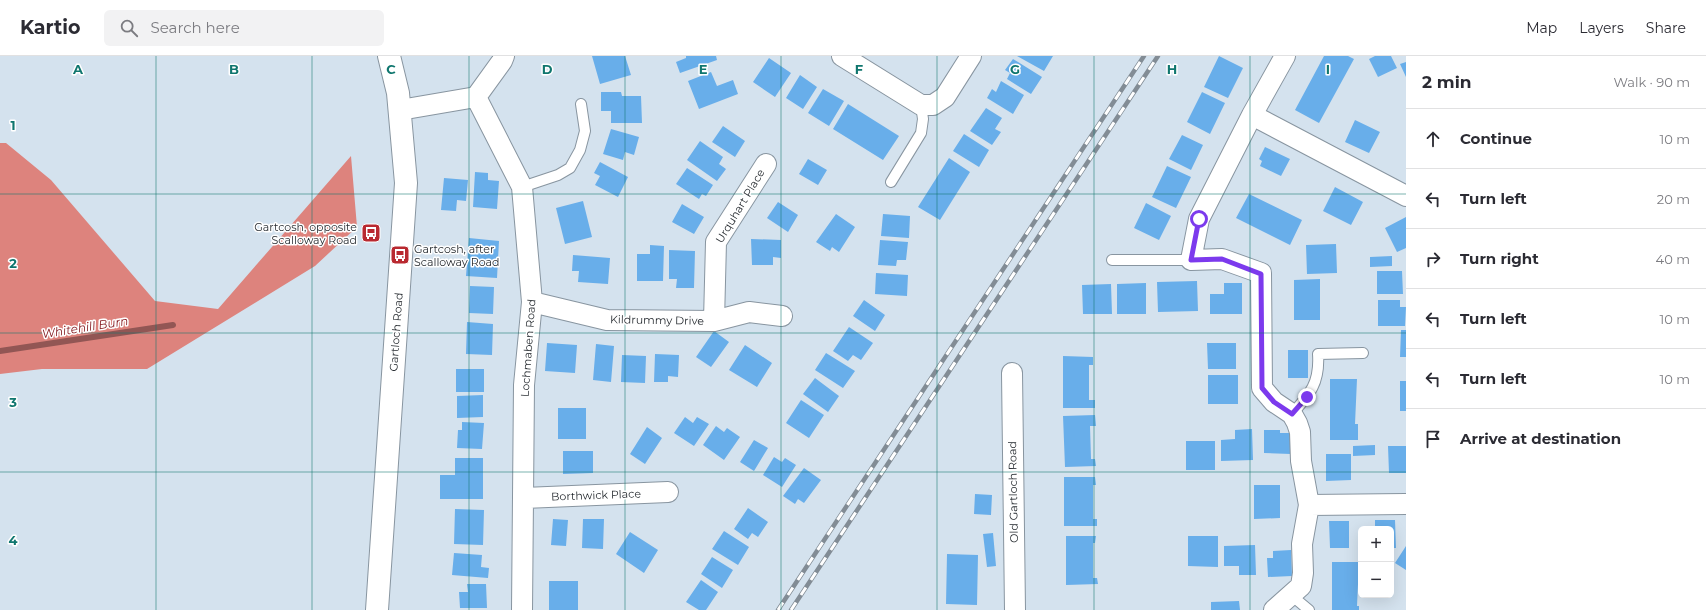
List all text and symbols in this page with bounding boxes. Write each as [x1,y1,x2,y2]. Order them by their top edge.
search box [104,10,384,46]
text: Kartio [20,16,80,39]
icon: search [118,17,140,39]
text: Search here [150,18,240,37]
text: Map [1526,19,1557,37]
text: Layers [1579,19,1624,37]
text: Share [1646,19,1686,37]
text: A [72,61,84,77]
text: B [229,61,239,77]
text: C [386,61,396,77]
text: D [542,61,553,77]
text: E [699,61,708,77]
text: F [855,61,863,77]
text: G [1010,61,1020,77]
text: H [1167,61,1177,77]
text: I [1326,61,1330,77]
text: 2 min [1422,72,1472,92]
text: Walk · 90 m [1614,74,1690,90]
text: 1 [10,117,16,133]
icon: ahead [1422,128,1444,150]
text: Continue [1460,129,1532,148]
text: 10 m [1660,131,1690,147]
street label: Urquhart Place [712,166,768,246]
icon: left [1422,188,1444,210]
text: Turn left [1460,189,1527,208]
text: 20 m [1657,191,1690,207]
route start [1190,210,1208,228]
place label: Gartcosh, opposite Scalloway Road [254,220,357,247]
bus stop icon: Gartcosh, opposite Scalloway Road [360,222,382,244]
place label: Gartcosh, after Scalloway Road [414,242,499,269]
bus stop icon: Gartcosh, after Scalloway Road [389,244,411,266]
icon: right [1422,248,1444,270]
text: Turn right [1460,249,1539,268]
text: 40 m [1656,251,1690,267]
text: 2 [9,255,17,271]
street label: Gartloch Road [386,292,406,372]
street label: Lochmaben Road [518,299,538,397]
icon: left [1422,308,1444,330]
text: Turn left [1460,309,1527,328]
text: 10 m [1660,311,1690,327]
street label: Kildrummy Drive [610,312,704,328]
water label: Whitehill Burn [41,313,129,341]
icon: left [1422,368,1444,390]
text: Turn left [1460,369,1527,388]
text: 10 m [1660,371,1690,387]
route end [1298,388,1316,406]
text: 3 [8,394,17,410]
icon: arrive [1422,428,1444,450]
text: Arrive at destination [1460,429,1621,448]
street label: Old Gartloch Road [1005,441,1021,543]
street label: Borthwick Place [551,486,641,504]
map controls [1358,526,1394,598]
button: + [1358,526,1394,562]
text: 4 [9,532,18,548]
button: − [1358,562,1394,598]

